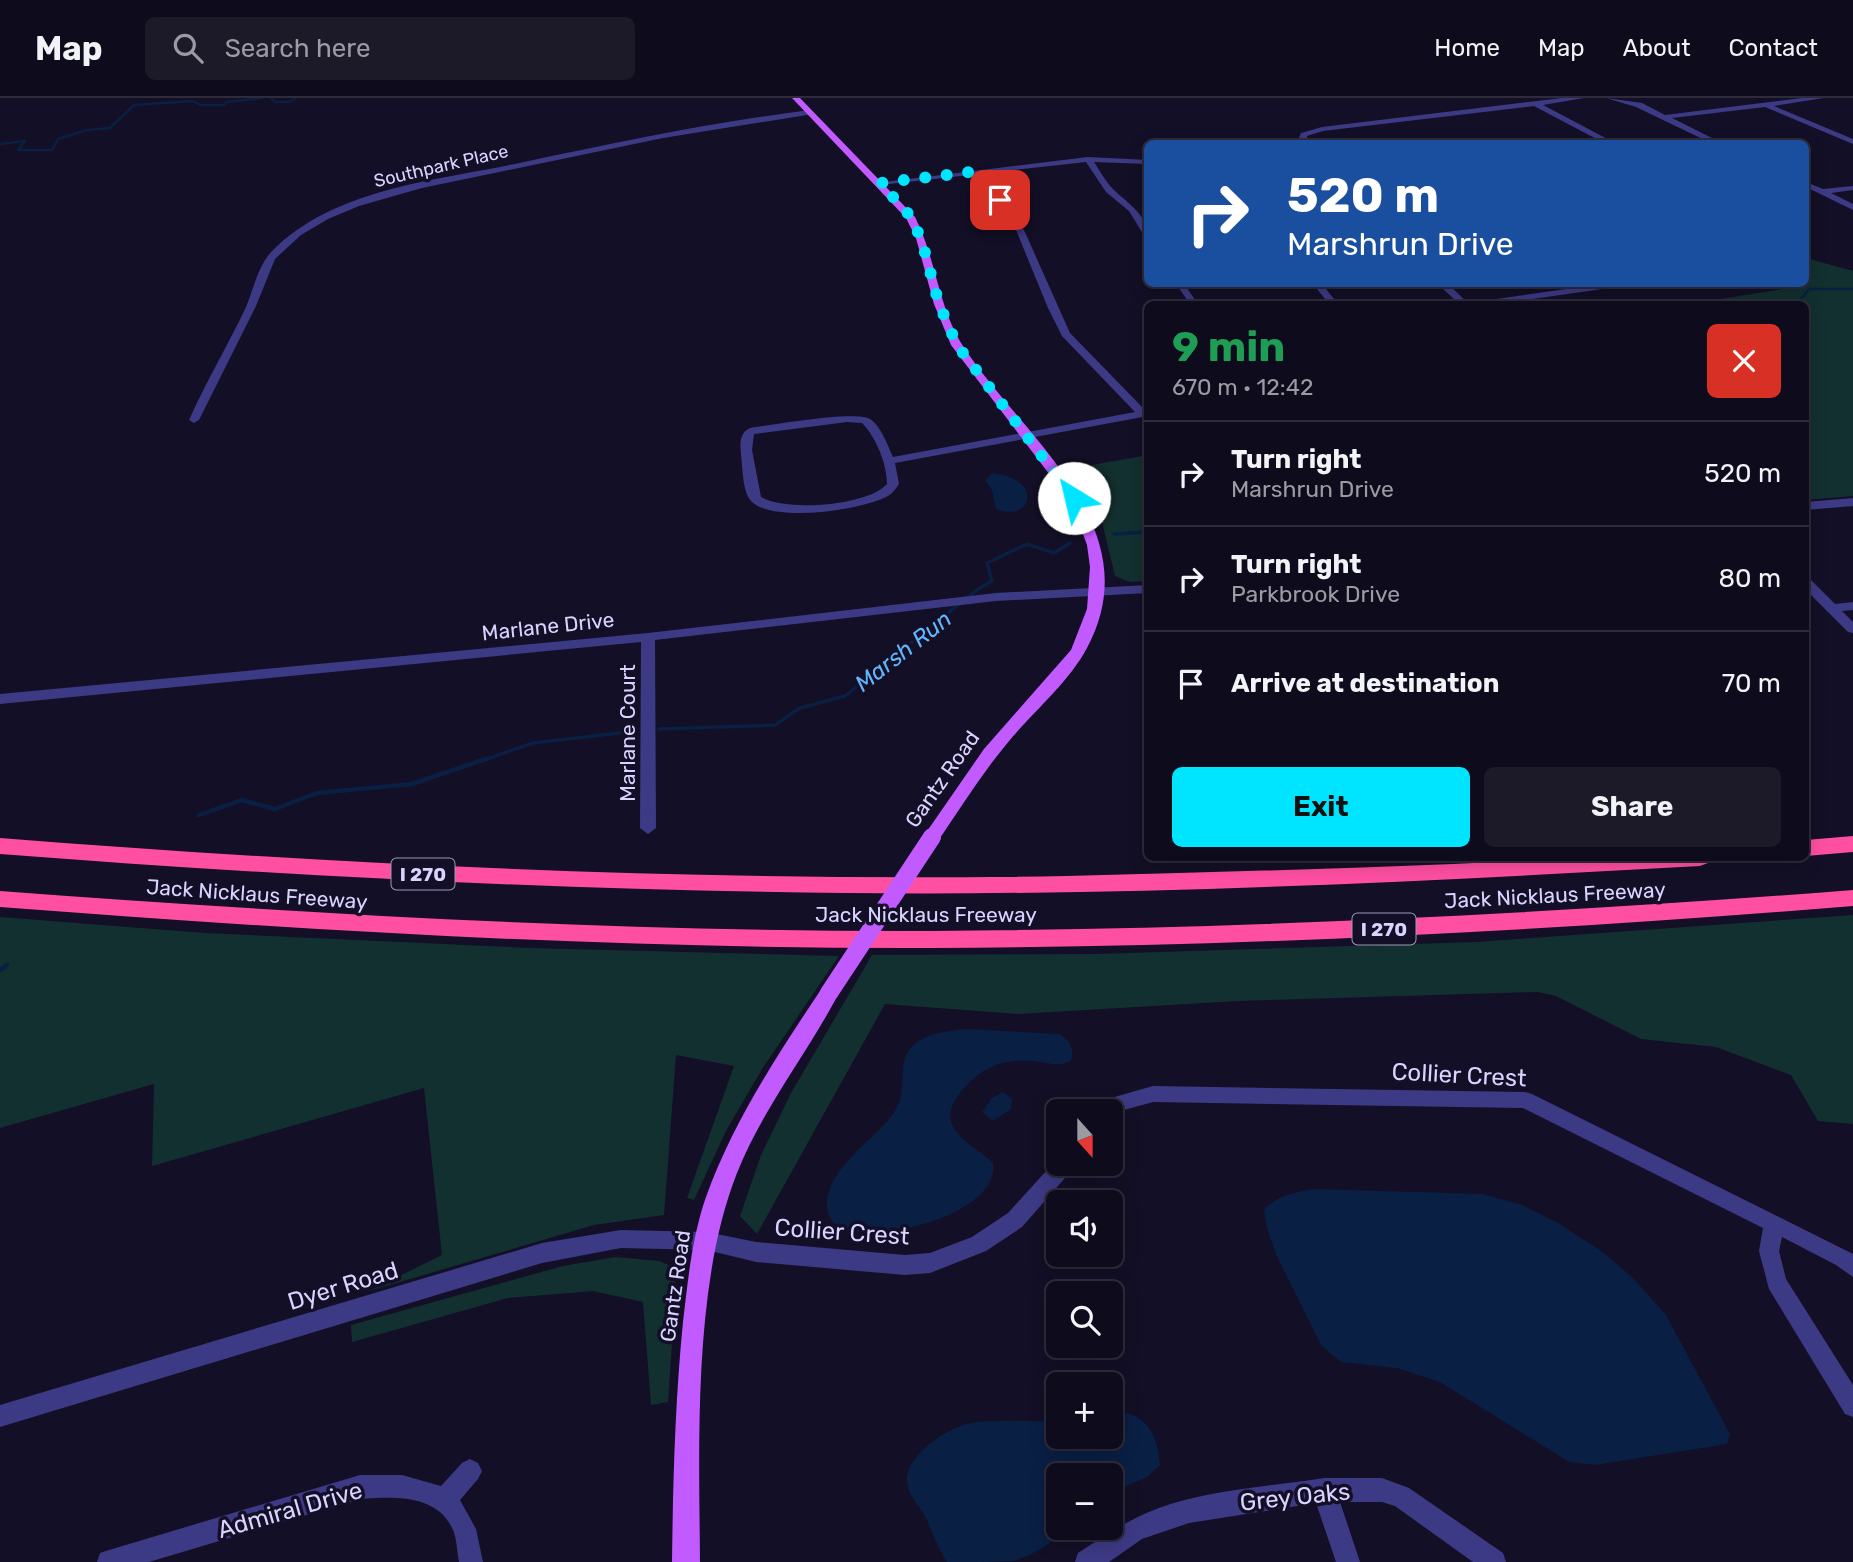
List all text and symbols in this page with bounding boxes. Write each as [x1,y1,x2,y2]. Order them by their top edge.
search box [145,17,635,80]
text: Map [35,29,103,68]
icon: search [169,29,207,67]
text: Search here [225,33,370,64]
text: Home [1434,34,1500,62]
text: Map [1538,34,1585,62]
text: About [1623,34,1691,62]
text: Contact [1729,34,1818,62]
street label: Southpark Place [372,140,510,192]
text: 520 m [1287,166,1439,224]
icon: right [1172,168,1263,259]
pin [970,170,1030,230]
icon: arrive [981,181,1019,219]
text: Marshrun Drive [1287,225,1514,263]
text: 9 min [1172,322,1285,372]
button: close [1707,324,1781,398]
text: 670 m · 12:42 [1172,373,1314,401]
text: Turn right [1231,444,1361,475]
icon: right [1172,455,1210,493]
text: 520 m [1704,458,1781,489]
position arrow [1037,461,1111,535]
text: Marshrun Drive [1231,475,1394,503]
text: Turn right [1231,549,1361,580]
icon: right [1172,560,1210,598]
text: 80 m [1718,563,1781,594]
text: Parkbrook Drive [1231,580,1400,608]
water label: Marsh Run [849,605,957,697]
street label: Marlane Drive [481,607,615,645]
street label: Marlane Court [615,664,640,802]
icon: arrive [1172,665,1210,703]
text: Arrive at destination [1231,668,1499,699]
text: 70 m [1722,668,1781,699]
street label: Gantz Road [900,726,984,832]
button: Exit [1172,767,1470,847]
button: Share [1484,767,1781,847]
road number: I 270 [392,859,454,890]
street label: Jack Nicklaus Freeway [145,874,369,914]
street label: Jack Nicklaus Freeway [1444,877,1667,913]
street label: Jack Nicklaus Freeway [815,902,1037,927]
road number: I 270 [1352,914,1416,944]
street label: Collier Crest [1391,1057,1527,1093]
north arrow [1046,1099,1124,1176]
map controls [1046,1099,1123,1540]
button: sound [1046,1190,1123,1267]
street label: Collier Crest [774,1213,910,1251]
street label: Gantz Road [655,1229,695,1343]
street label: Dyer Road [284,1256,402,1316]
button: search [1046,1281,1123,1358]
button: + [1046,1372,1123,1449]
button: − [1046,1463,1123,1540]
street label: Admiral Drive [215,1476,365,1544]
street label: Grey Oaks [1239,1477,1351,1517]

